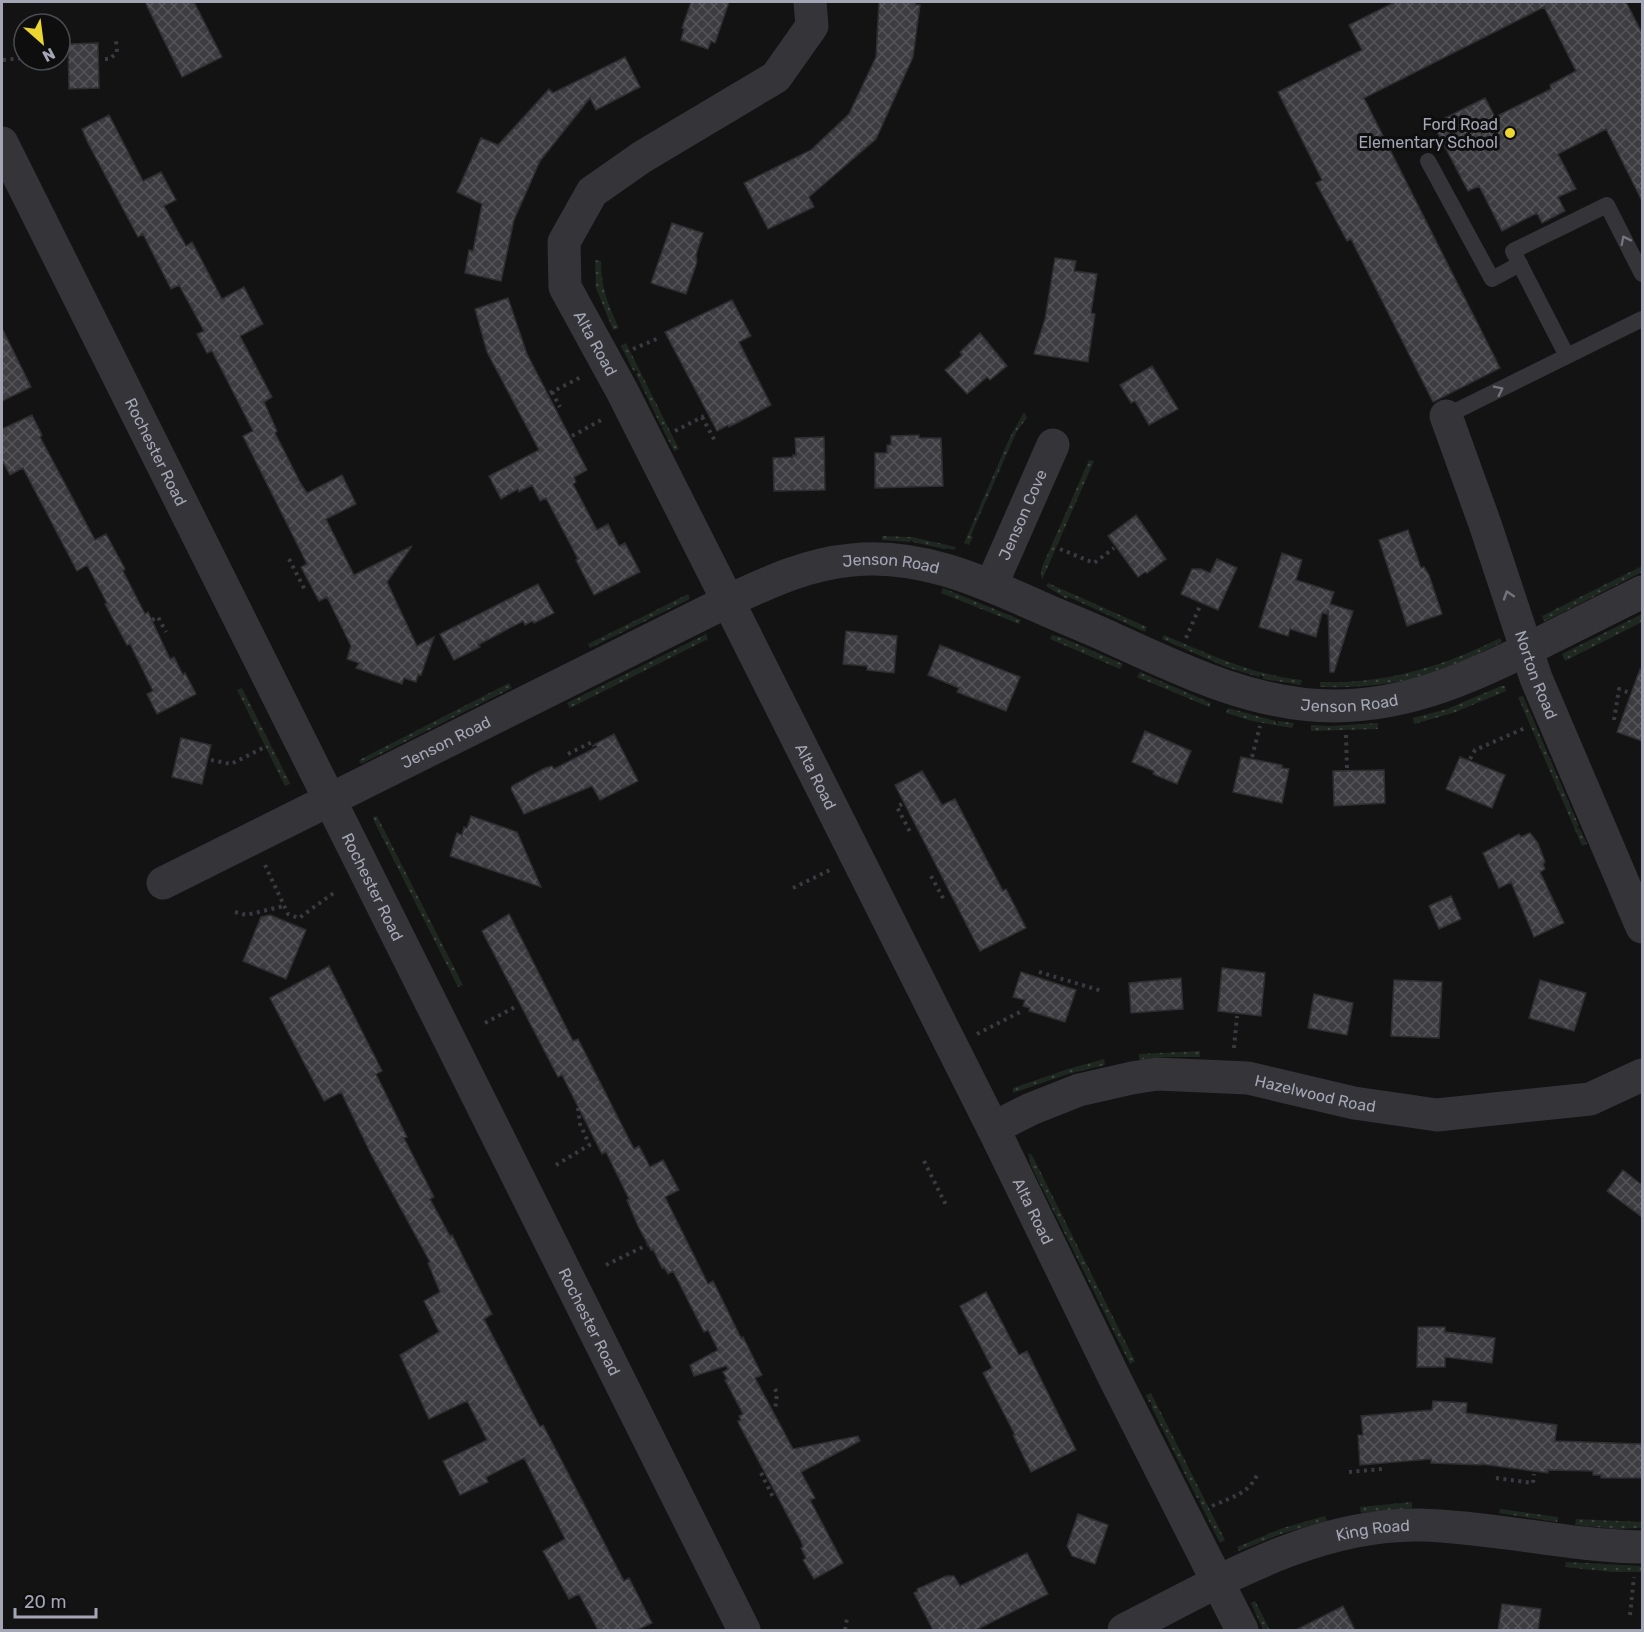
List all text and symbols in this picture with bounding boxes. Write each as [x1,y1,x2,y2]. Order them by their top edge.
north arrow [12,12,72,72]
text: N [39,44,58,66]
place label: Ford Road Elementary School [1358,115,1498,152]
marker: Ford Road Elementary School [1503,126,1517,140]
one-way arrow [1621,235,1632,246]
street label: Alta Road [570,307,621,379]
one-way arrow [1492,385,1503,397]
street label: Rochester Road [121,395,191,509]
street label: Jenson Cove [994,466,1051,563]
street label: Jenson Road [841,549,942,577]
one-way arrow [1502,590,1515,601]
street label: Norton Road [1511,628,1562,722]
street label: Jenson Road [1300,690,1400,716]
street label: Jenson Road [398,712,494,772]
street label: Alta Road [792,740,841,813]
street label: Rochester Road [338,830,408,944]
street label: Hazelwood Road [1253,1070,1377,1116]
street label: Alta Road [1009,1175,1058,1247]
street label: Rochester Road [555,1265,625,1379]
street label: King Road [1334,1515,1410,1545]
scale bar [15,1581,96,1619]
text: 20 m [24,1591,66,1613]

